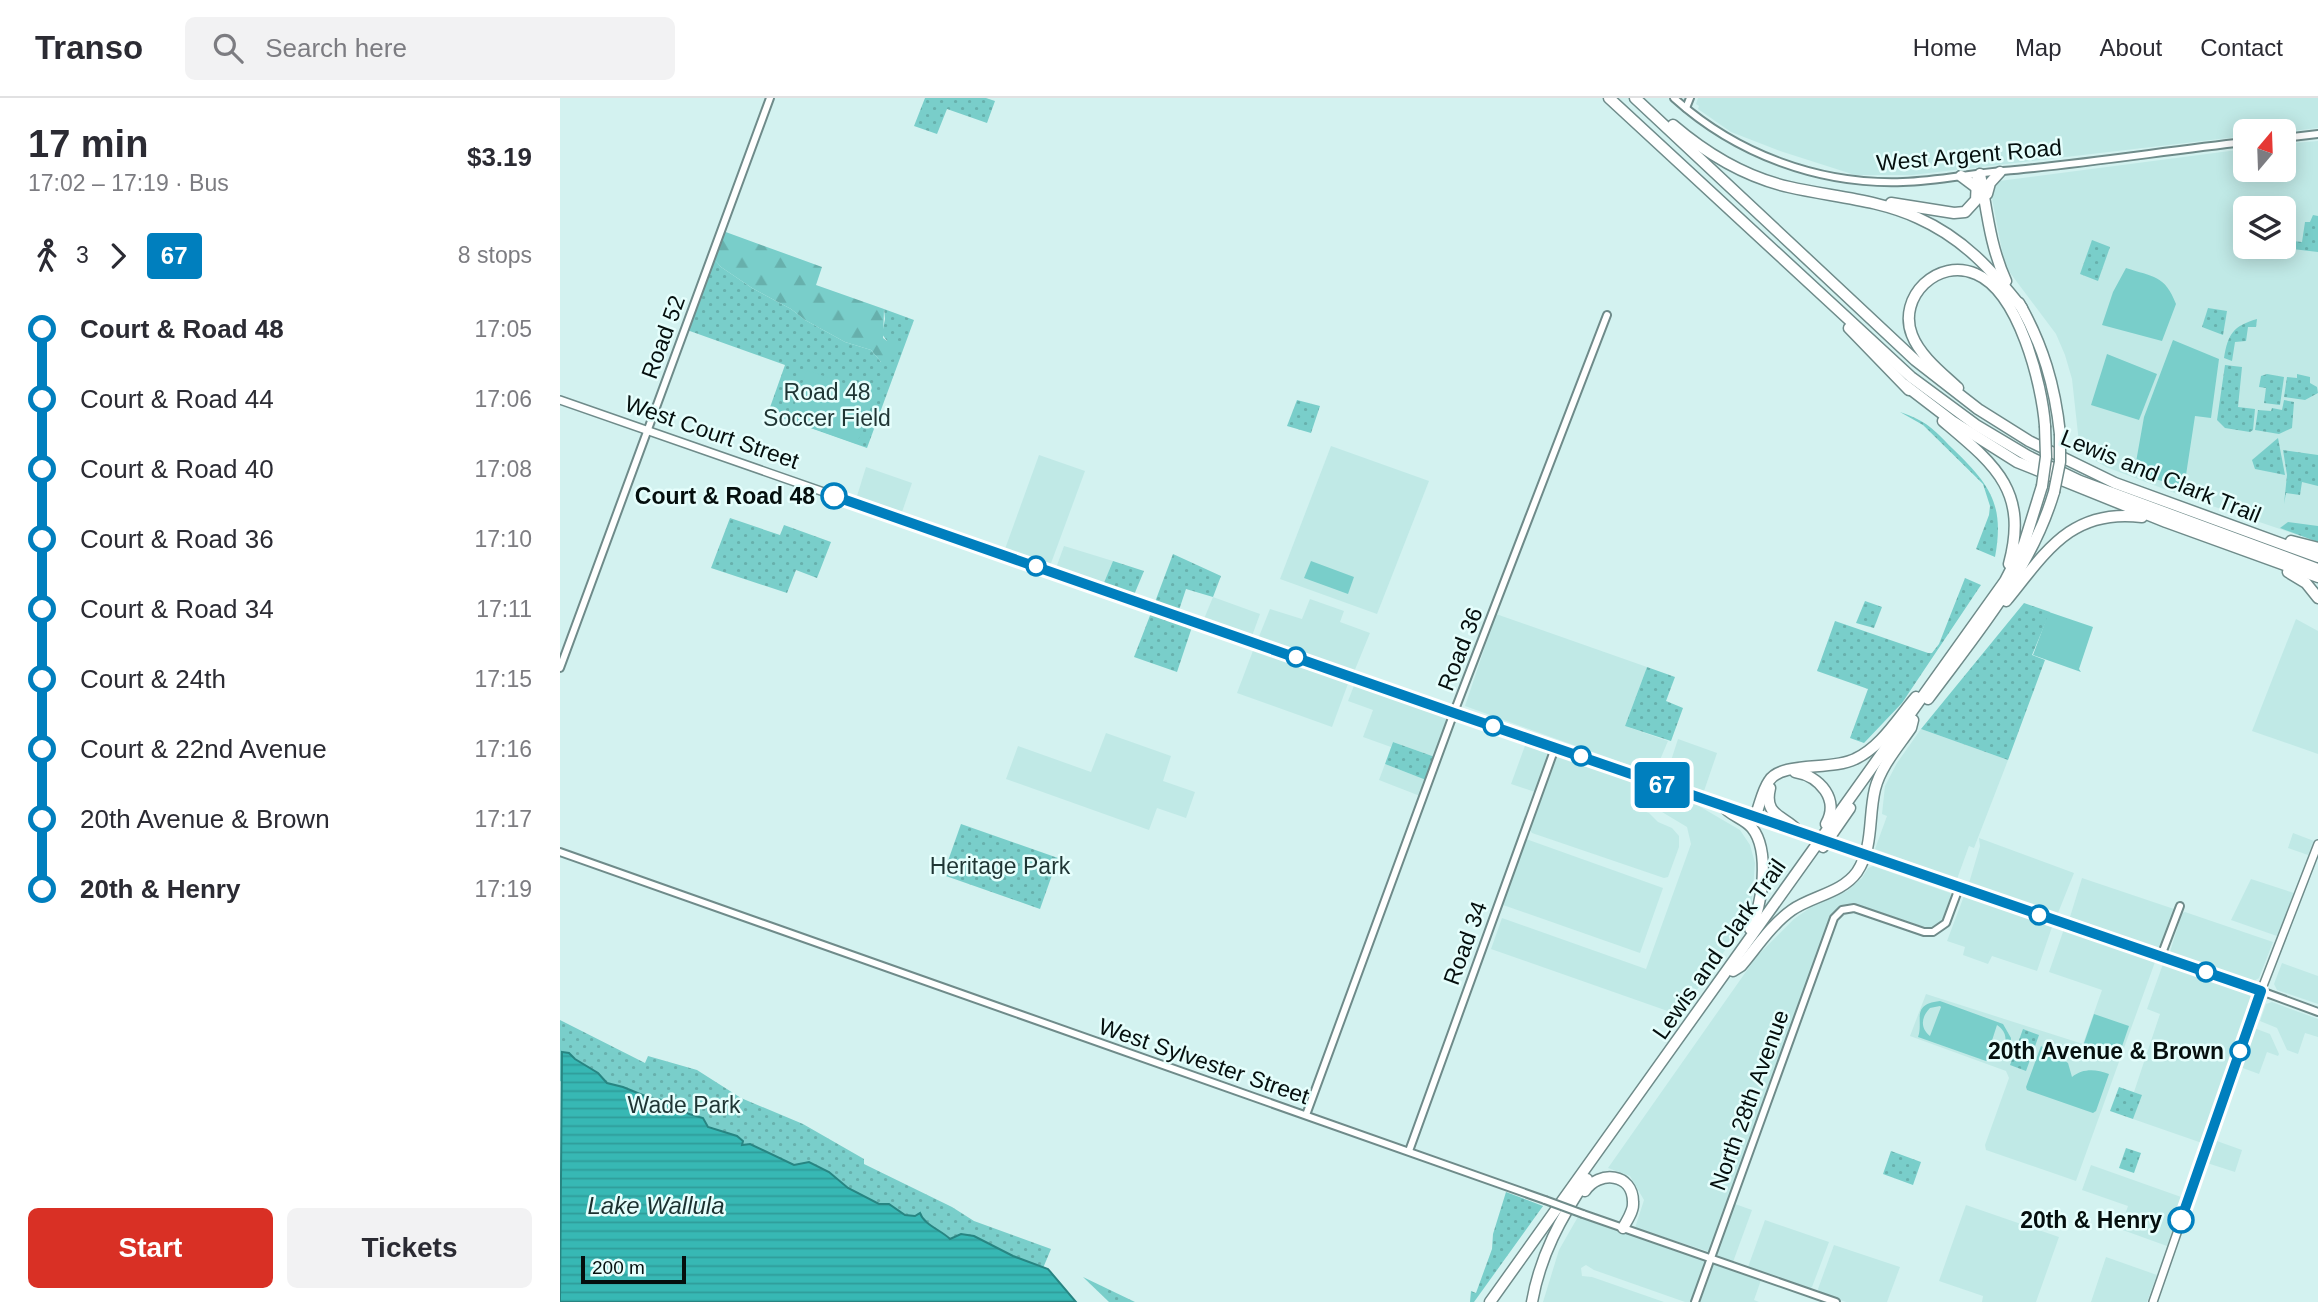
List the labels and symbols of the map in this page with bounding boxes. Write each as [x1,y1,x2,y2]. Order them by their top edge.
north arrow [2233,119,2296,182]
street label: West Argent Road [1875,134,2063,176]
street label: Road 52 [636,292,690,382]
park label: Road 48 Soccer Field [763,379,891,431]
street label: West Court Street [622,390,803,474]
street label: Lewis and Clark Trail [2057,424,2265,528]
place label: Court & Road 48 [635,483,815,509]
marker: Court & Road 48 [821,483,847,509]
unlabelled marker [1026,556,1046,576]
street label: Road 36 [1432,604,1488,694]
unlabelled marker [1286,647,1306,667]
unlabelled marker [1483,716,1503,736]
unlabelled marker [1571,746,1591,766]
line badge: 67 [1630,762,1694,808]
park label: Heritage Park [930,853,1071,879]
street label: Lewis and Clark Trail [1647,854,1791,1044]
street label: Road 34 [1438,898,1492,988]
unlabelled marker [2029,905,2049,925]
unlabelled marker [2196,962,2216,982]
street label: North 28th Avenue [1704,1006,1794,1194]
street label: West Sylvester Street [1095,1013,1313,1109]
place label: 20th Avenue & Brown [1988,1038,2224,1064]
marker: 20th Avenue & Brown [2230,1041,2250,1061]
park label: Wade Park [628,1092,741,1118]
water label: Lake Wallula [588,1192,724,1219]
place label: 20th & Henry [2020,1207,2162,1233]
marker: 20th & Henry [2168,1207,2194,1233]
scale bar [581,1253,686,1285]

